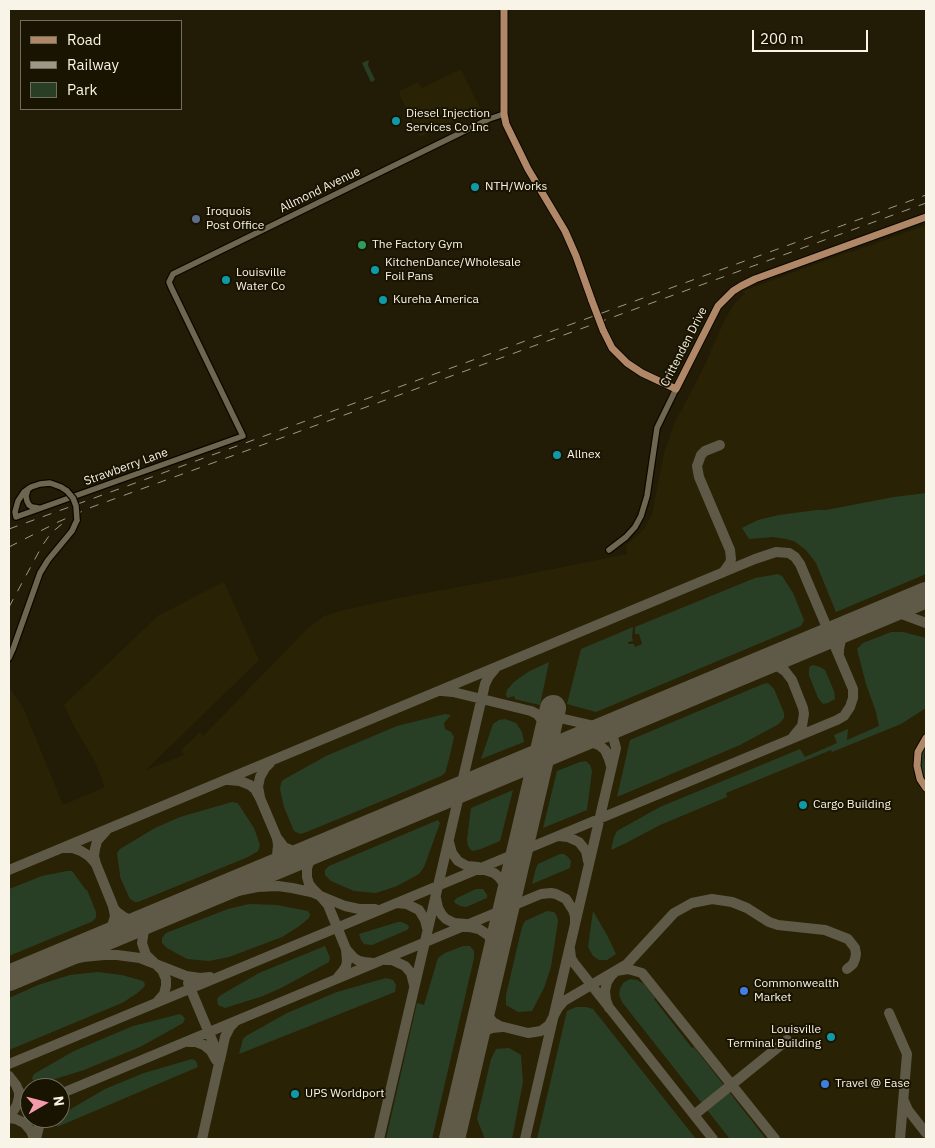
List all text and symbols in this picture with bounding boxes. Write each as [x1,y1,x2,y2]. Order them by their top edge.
legend [20,20,182,110]
scale bar [755,20,871,52]
text: 200 m [760,29,804,48]
text: Road [67,30,102,49]
text: Railway [67,55,119,74]
text: Park [67,80,97,99]
place label: Diesel Injection Services Co Inc [406,107,490,135]
marker: Diesel Injection Services Co Inc [390,115,402,127]
street label: Allmond Avenue [277,164,363,216]
place label: NTH/Works [485,180,547,194]
marker: NTH/Works [469,181,481,193]
place label: Iroquois Post Office [206,205,264,233]
marker: Iroquois Post Office [190,213,202,225]
place label: The Factory Gym [372,238,463,252]
marker: The Factory Gym [356,239,368,251]
place label: KitchenDance/Wholesale Foil Pans [385,256,521,284]
marker: KitchenDance/Wholesale Foil Pans [369,264,381,276]
place label: Louisville Water Co [236,266,286,294]
marker: Louisville Water Co [220,274,232,286]
place label: Kureha America [393,293,479,307]
marker: Kureha America [377,294,389,306]
street label: Crittenden Drive [658,305,710,389]
street label: Strawberry Lane [82,445,170,489]
place label: Allnex [567,448,601,462]
marker: Allnex [551,449,563,461]
place label: Cargo Building [813,798,891,812]
marker: Cargo Building [797,799,809,811]
place label: Commonwealth Market [754,977,839,1005]
marker: Commonwealth Market [738,985,750,997]
place label: Louisville Terminal Building [727,1023,821,1051]
marker: Louisville Terminal Building [825,1031,837,1043]
place label: Travel @ Ease [835,1077,910,1091]
north arrow [20,1078,70,1128]
marker: Travel @ Ease [819,1078,831,1090]
place label: UPS Worldport [305,1087,384,1101]
marker: UPS Worldport [289,1088,301,1100]
text: N [49,1095,68,1107]

